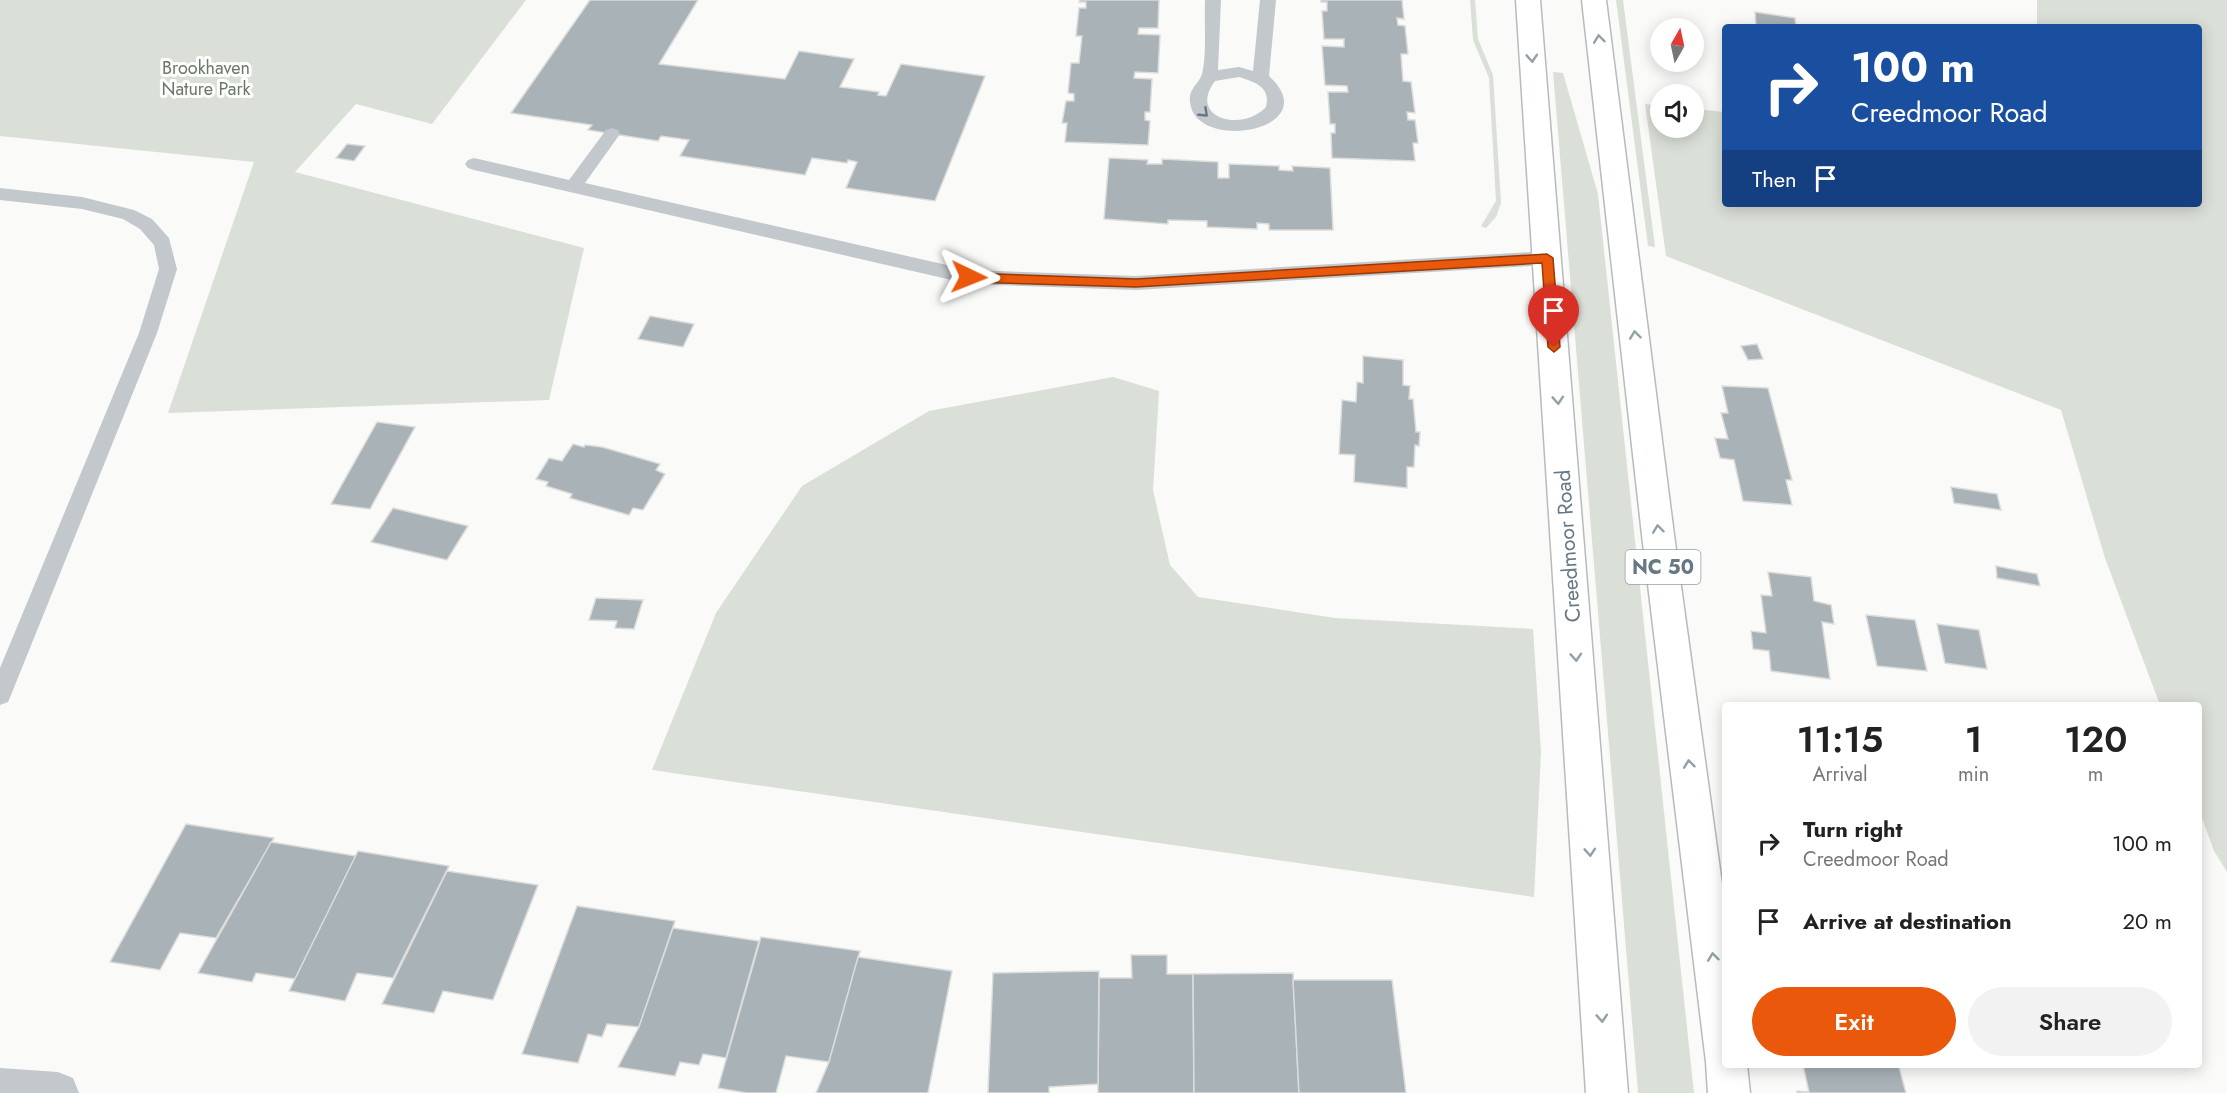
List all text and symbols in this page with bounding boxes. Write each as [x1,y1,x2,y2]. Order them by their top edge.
north arrow [1650,18,1704,72]
map controls [1650,18,1704,138]
one-way arrow [1593,34,1605,43]
text: 100 m [1851,37,1975,98]
icon: right [1752,48,1830,126]
one-way arrow [1526,54,1539,63]
park label: Brookhaven Nature Park [161,55,251,102]
button: sound [1650,84,1704,138]
text: Creedmoor Road [1851,93,2048,132]
one-way arrow [1198,106,1208,117]
icon: arrive [1809,162,1842,195]
text: Then [1752,163,1797,195]
position arrow [937,245,1001,309]
pin [1528,285,1579,347]
icon: arrive [1537,294,1570,327]
one-way arrow [1629,331,1641,340]
one-way arrow [1551,396,1564,405]
street label: Creedmoor Road [1548,469,1588,623]
one-way arrow [1652,524,1664,534]
road number: NC 50 [1626,550,1700,584]
one-way arrow [1570,653,1583,662]
text: 11:15 [1797,713,1883,765]
text: 1 [1965,713,1982,765]
text: 120 [2064,713,2127,765]
one-way arrow [1683,759,1696,768]
text: Arrival [1812,760,1868,789]
text: min [1958,760,1989,789]
text: m [2088,760,2103,789]
text: Turn right [1803,813,1903,845]
icon: right [1752,827,1785,860]
text: 100 m [2112,827,2172,859]
text: Creedmoor Road [1803,845,1949,874]
one-way arrow [1584,847,1597,856]
icon: arrive [1752,905,1785,938]
text: Arrive at destination [1803,905,2012,937]
text: 20 m [2123,905,2172,937]
one-way arrow [1707,953,1720,962]
button: Exit [1752,987,1956,1056]
button: Share [1968,987,2172,1056]
one-way arrow [1595,1014,1608,1023]

